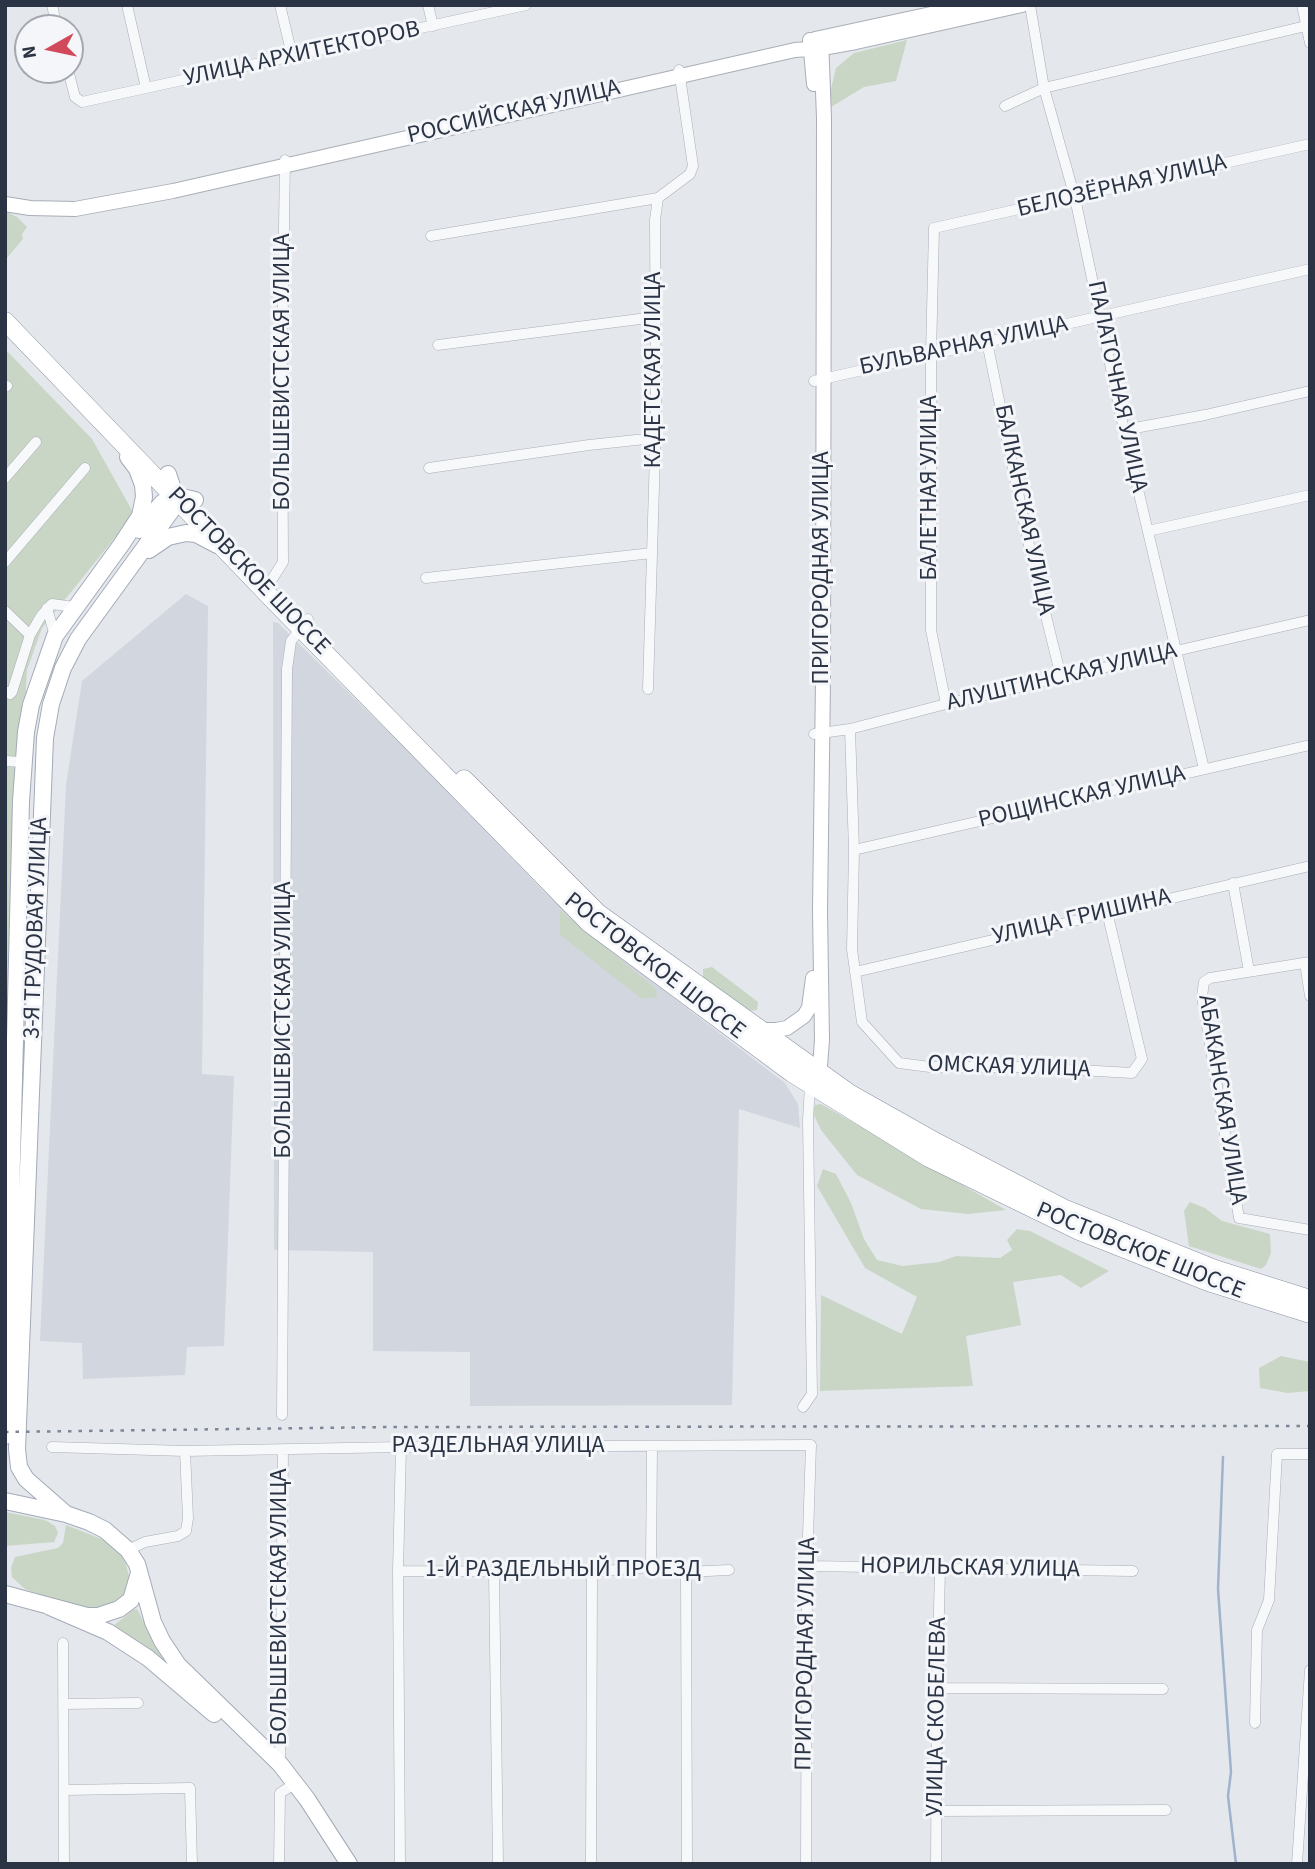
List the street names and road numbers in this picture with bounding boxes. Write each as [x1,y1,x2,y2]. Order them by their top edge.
street label: УЛИЦА АРХИТЕКТОРОВ [181,16,423,94]
street label: РОССИЙСКАЯ УЛИЦА [405,75,623,151]
street label: БЕЛОЗЁРНАЯ УЛИЦА [1015,149,1229,225]
street label: БОЛЬШЕВИСТСКАЯ УЛИЦА [270,233,298,511]
street label: КАДЕТСКАЯ УЛИЦА [641,272,669,468]
street label: ПАЛАТОЧНАЯ УЛИЦА [1079,278,1153,496]
street label: БУЛЬВАРНАЯ УЛИЦА [857,311,1071,383]
street label: БАЛЕТНАЯ УЛИЦА [917,395,945,581]
street label: БАЛКАНСКАЯ УЛИЦА [987,402,1059,618]
street label: ПРИГОРОДНАЯ УЛИЦА [809,451,837,685]
street label: РОСТОВСКОЕ ШОССЕ [160,482,336,662]
street label: АЛУШТИНСКАЯ УЛИЦА [944,637,1180,719]
street label: РОЩИНСКАЯ УЛИЦА [976,760,1188,836]
street label: 3-Я ТРУДОВАЯ УЛИЦА [19,817,55,1039]
street label: БОЛЬШЕВИСТСКАЯ УЛИЦА [271,881,299,1159]
street label: УЛИЦА ГРИШИНА [990,884,1174,952]
street label: РОСТОВСКОЕ ШОССЕ [558,887,750,1047]
street label: АБАКАНСКАЯ УЛИЦА [1190,993,1252,1207]
street label: ОМСКАЯ УЛИЦА [927,1051,1091,1085]
street label: РОСТОВСКОЕ ШОССЕ [1032,1197,1248,1307]
street label: РАЗДЕЛЬНАЯ УЛИЦА [391,1433,605,1461]
street label: БОЛЬШЕВИСТСКАЯ УЛИЦА [267,1468,295,1746]
street label: ПРИГОРОДНАЯ УЛИЦА [791,1537,823,1771]
street label: НОРИЛЬСКАЯ УЛИЦА [860,1553,1080,1585]
street label: 1-Й РАЗДЕЛЬНЫЙ ПРОЕЗД [425,1557,701,1585]
street label: УЛИЦА СКОБЕЛЕВА [922,1617,954,1817]

